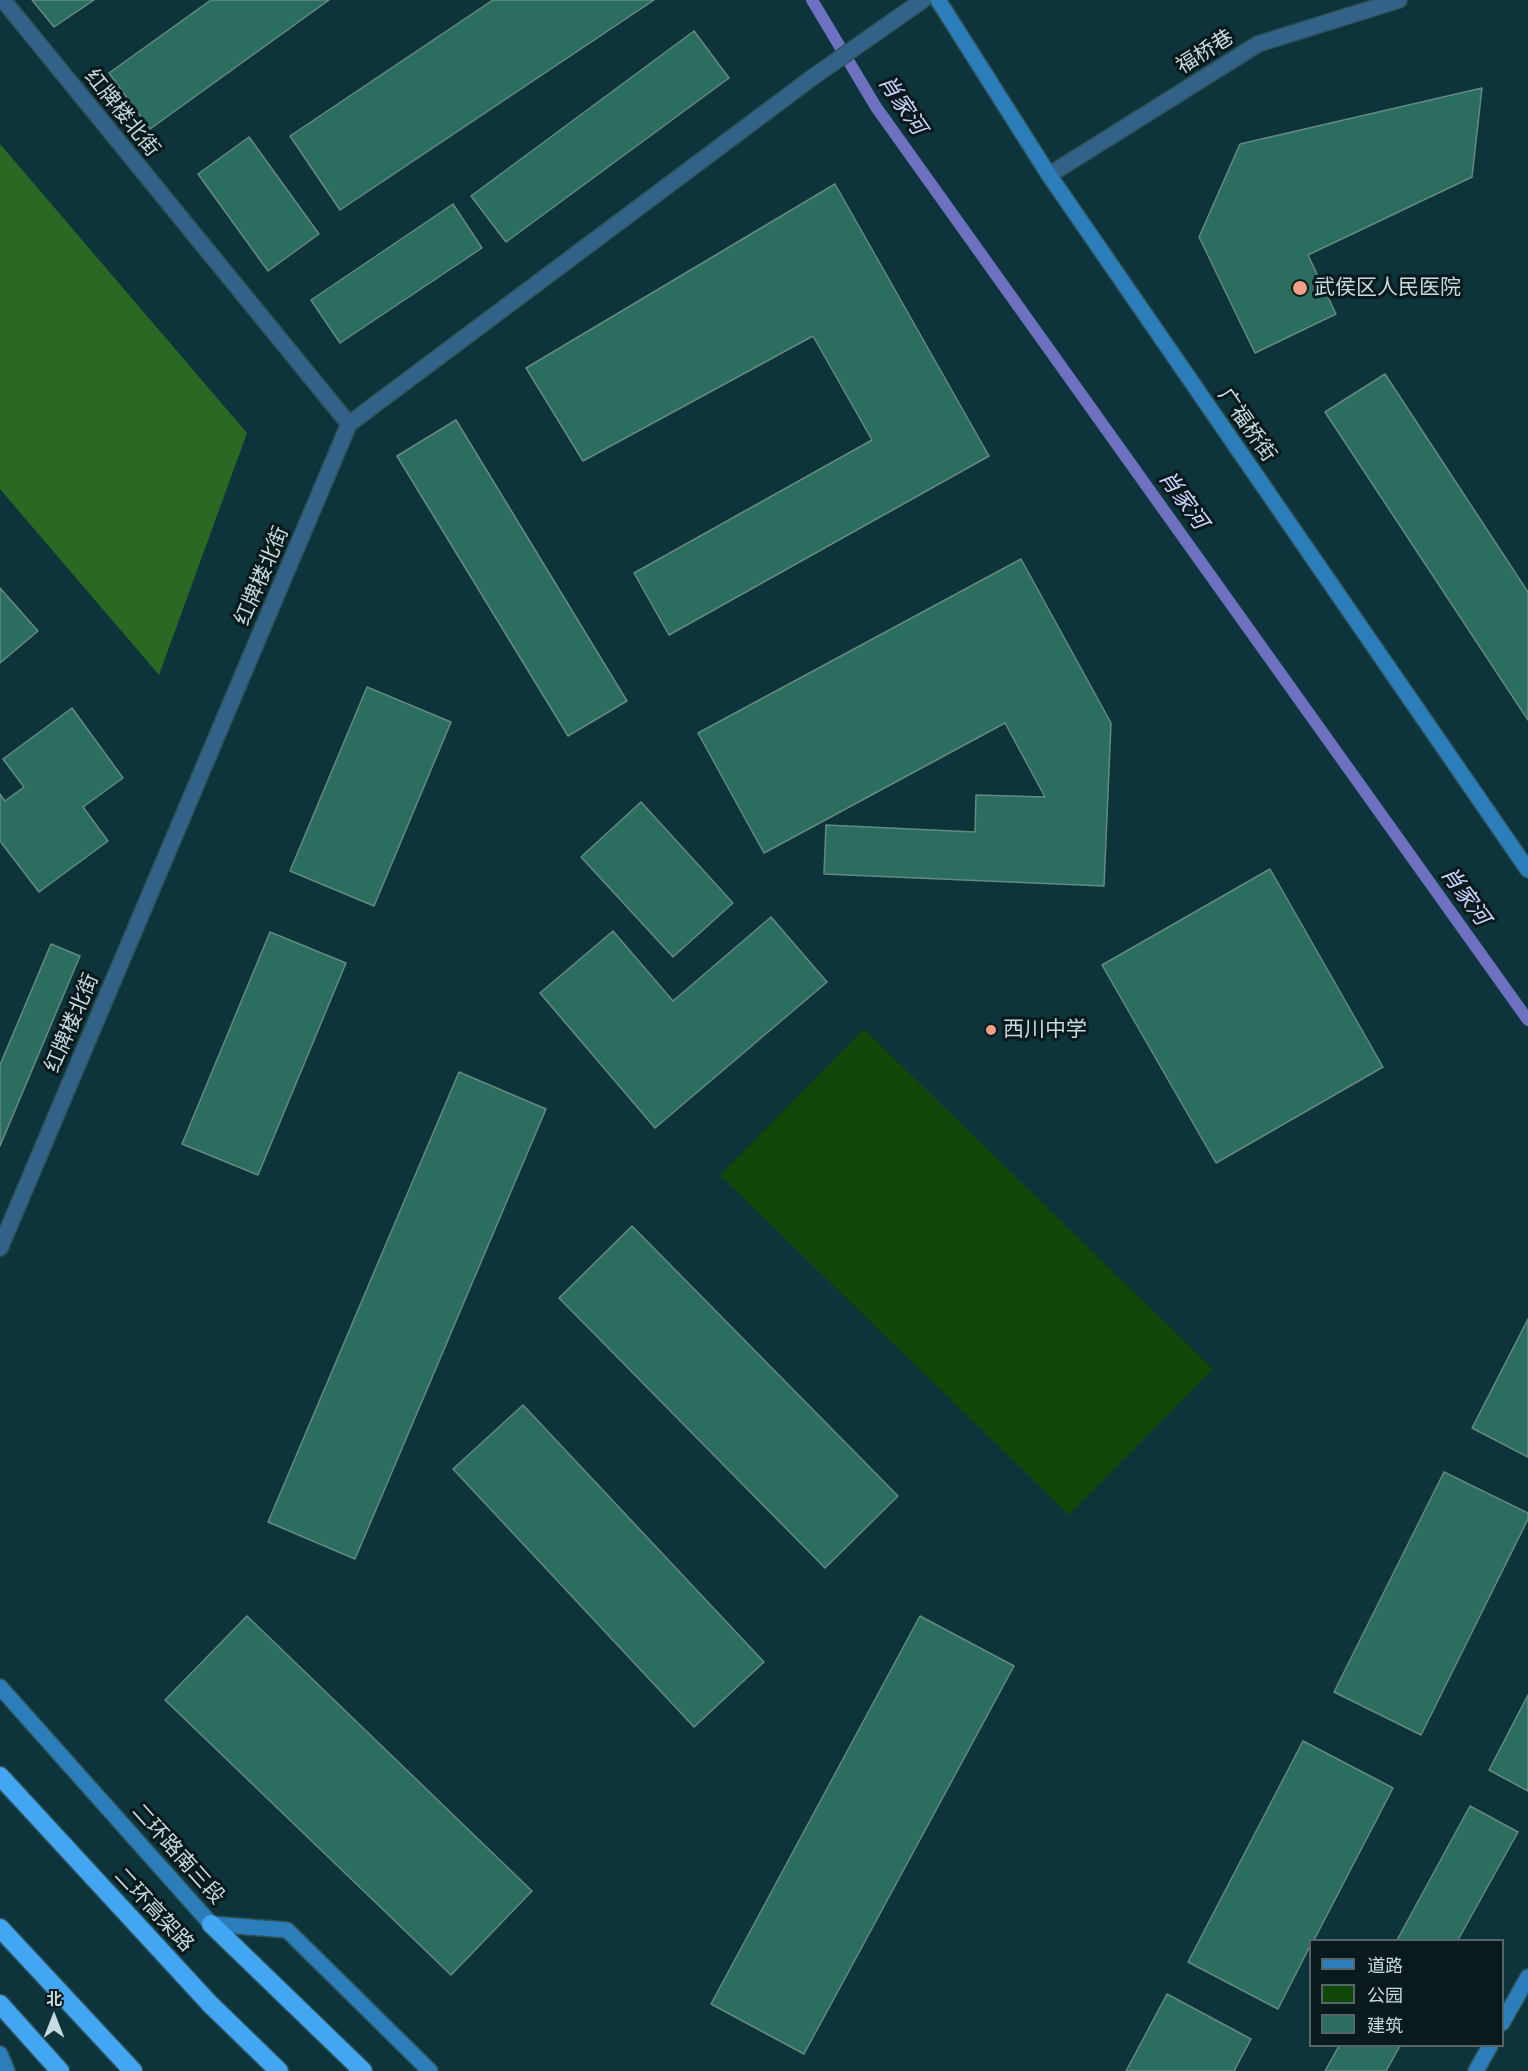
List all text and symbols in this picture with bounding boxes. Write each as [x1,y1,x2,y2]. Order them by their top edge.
street label: 福桥巷 [1172,25,1238,79]
street label: 红牌楼北街 [79,64,165,162]
water label: 肖家河 [873,70,931,140]
place label: 武侯区人民医院 [1314,275,1461,301]
marker: 武侯区人民医院 [1291,279,1309,297]
street label: 广福桥街 [1213,383,1281,467]
water label: 肖家河 [1153,466,1213,534]
street label: 红牌楼北街 [230,523,294,629]
water label: 肖家河 [1435,862,1495,930]
street label: 红牌楼北街 [40,970,104,1076]
place label: 西川中学 [1003,1017,1087,1043]
marker: 西川中学 [984,1023,998,1037]
street label: 二环路南三段 [126,1799,230,1909]
street label: 二环高架路 [109,1863,199,1957]
legend [1309,1939,1504,2047]
text: 道路 [1367,1955,1403,1976]
text: 公园 [1367,1985,1403,2006]
north arrow [24,1987,84,2047]
text: 北 [46,1989,62,2009]
text: 建筑 [1367,2015,1403,2036]

